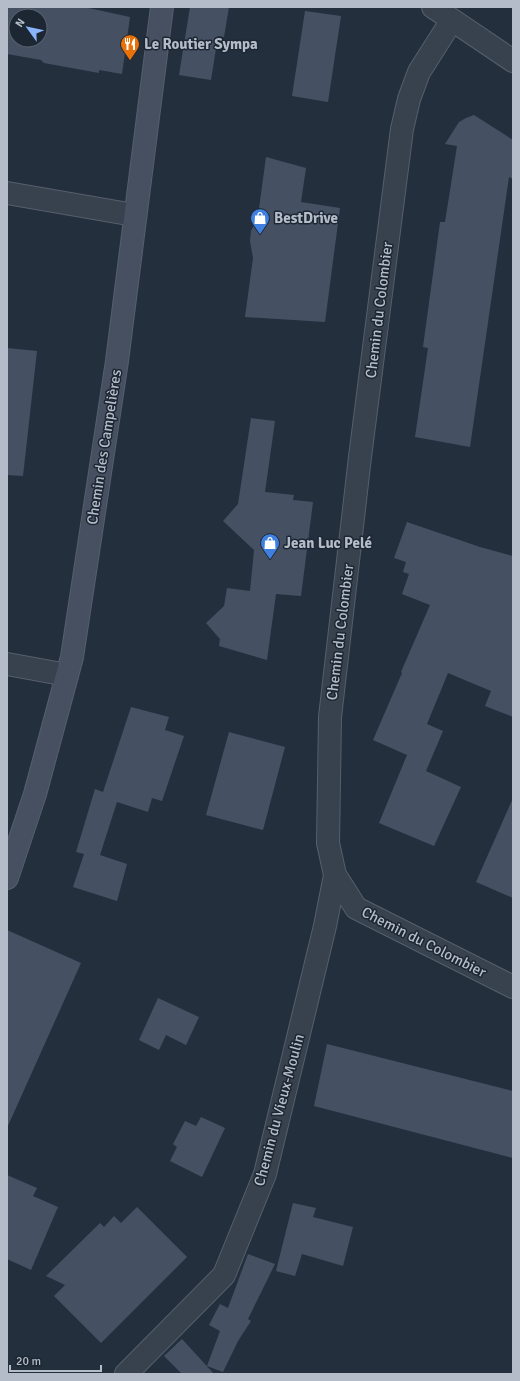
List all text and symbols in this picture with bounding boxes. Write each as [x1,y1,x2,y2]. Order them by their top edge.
north arrow [8,8,48,48]
text: N [12,16,28,30]
restaurant icon: Le Routier Sympa [119,33,141,61]
place label: Le Routier Sympa [144,35,258,53]
shop icon: BestDrive [249,207,271,235]
place label: BestDrive [274,209,338,227]
street label: Chemin du Colombier [362,240,396,379]
street label: Chemin des Campelières [83,368,125,526]
shop icon: Jean Luc Pelé [259,532,281,560]
place label: Jean Luc Pelé [284,534,372,552]
street label: Chemin du Colombier [323,562,357,701]
street label: Chemin du Colombier [359,903,490,981]
street label: Chemin du Vieux-Moulin [250,1032,308,1188]
scale bar [10,1347,101,1373]
text: 20 m [16,1354,41,1369]

